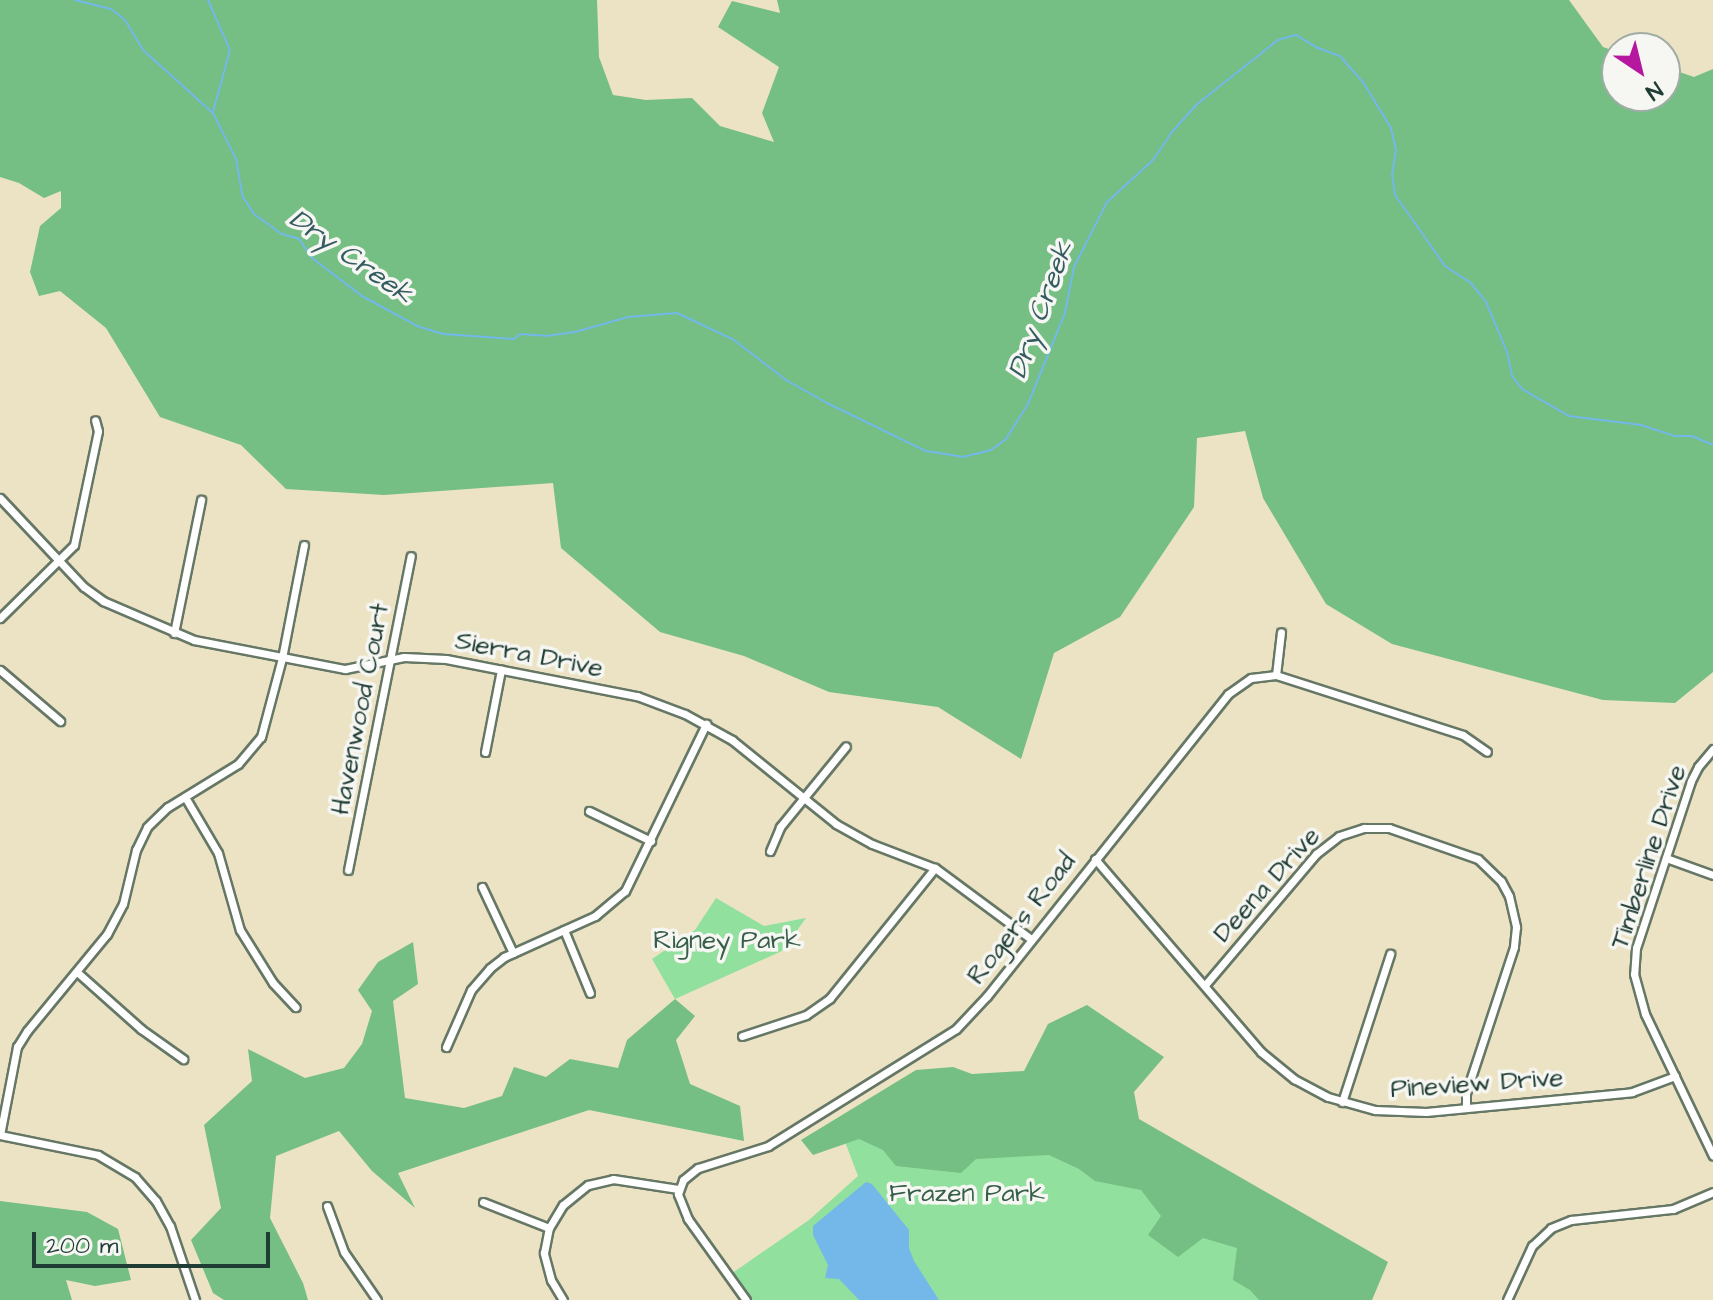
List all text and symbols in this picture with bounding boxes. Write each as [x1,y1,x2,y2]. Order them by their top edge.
north arrow [1601,32,1681,112]
text: N [1639,74,1668,107]
water label: Dry Creek [283,202,419,312]
water label: Dry Creek [1001,237,1081,383]
street label: Havenwood Court [325,601,397,817]
street label: Sierra Drive [453,625,605,685]
street label: Timberline Drive [1605,761,1693,953]
street label: Deena Drive [1207,821,1327,949]
street label: Rogers Road [961,847,1083,991]
park label: Rigney Park [653,925,801,957]
street label: Pineview Drive [1390,1062,1564,1106]
park label: Frazen Park [889,1178,1045,1210]
scale bar [36,1216,274,1266]
text: 200 m [46,1229,118,1263]

